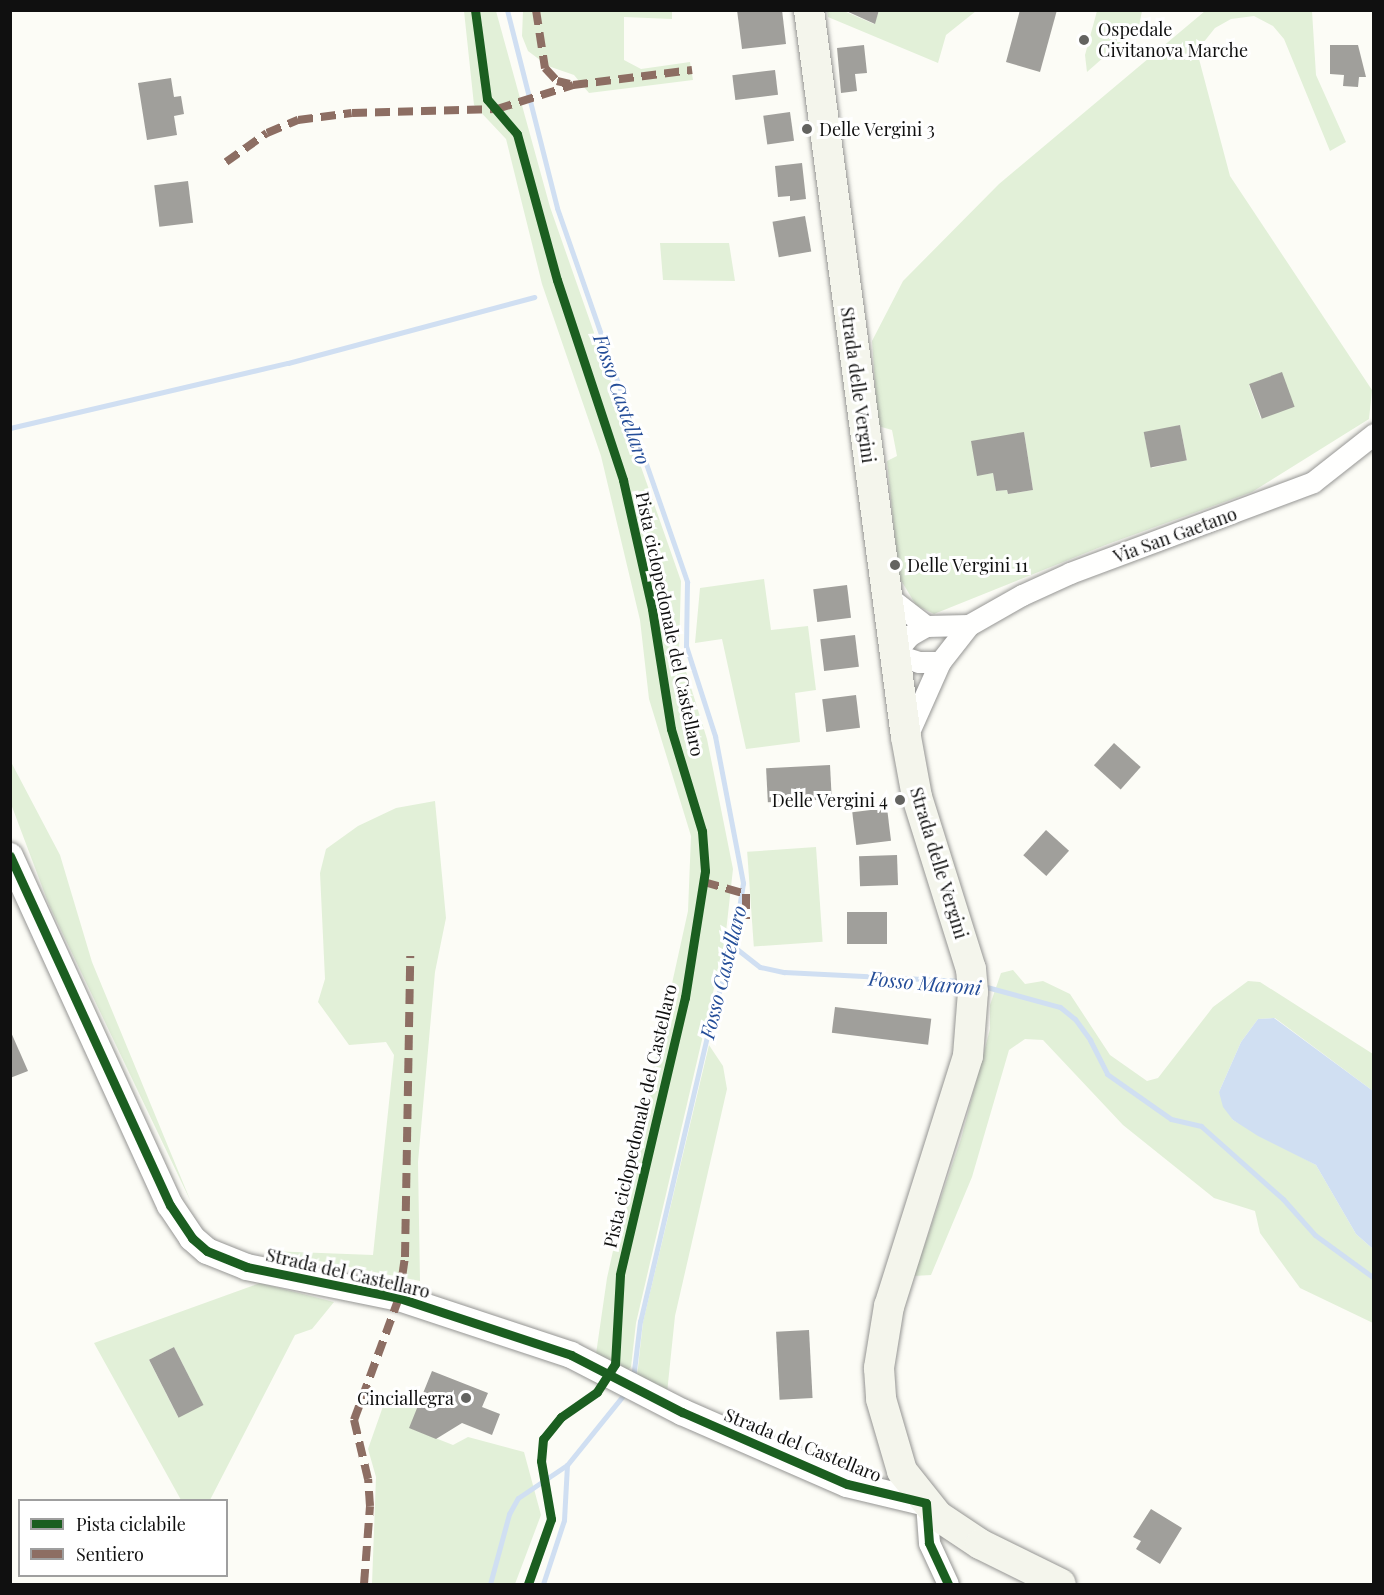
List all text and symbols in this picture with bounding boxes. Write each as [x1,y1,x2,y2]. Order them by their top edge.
place label: Ospedale Civitanova Marche [1098,19,1248,62]
marker: Ospedale Civitanova Marche [1075,31,1093,49]
place label: Delle Vergini 3 [819,118,936,140]
marker: Delle Vergini 3 [800,122,814,136]
street label: Strada delle Vergini [836,305,880,465]
water label: Fosso Castellaro [589,331,657,467]
street label: Pista ciclopedonale del Castellaro [631,490,709,758]
street label: Via San Gaetano [1110,503,1240,567]
place label: Delle Vergini 11 [907,554,1029,576]
marker: Delle Vergini 11 [888,558,902,572]
street label: Strada delle Vergini [906,784,972,942]
place label: Delle Vergini 4 [771,789,888,811]
marker: Delle Vergini 4 [893,793,907,807]
water label: Fosso Castellaro [694,903,750,1041]
water label: Fosso Maroni [868,965,982,999]
street label: Pista ciclopedonale del Castellaro [599,982,681,1250]
street label: Strada del Castellaro [264,1244,432,1302]
place label: Cinciallegra [357,1387,454,1409]
marker: Cinciallegra [459,1391,473,1405]
street label: Strada del Castellaro [721,1404,885,1486]
legend [18,1499,228,1577]
text: Pista ciclabile [76,1512,186,1536]
text: Sentiero [76,1542,144,1566]

